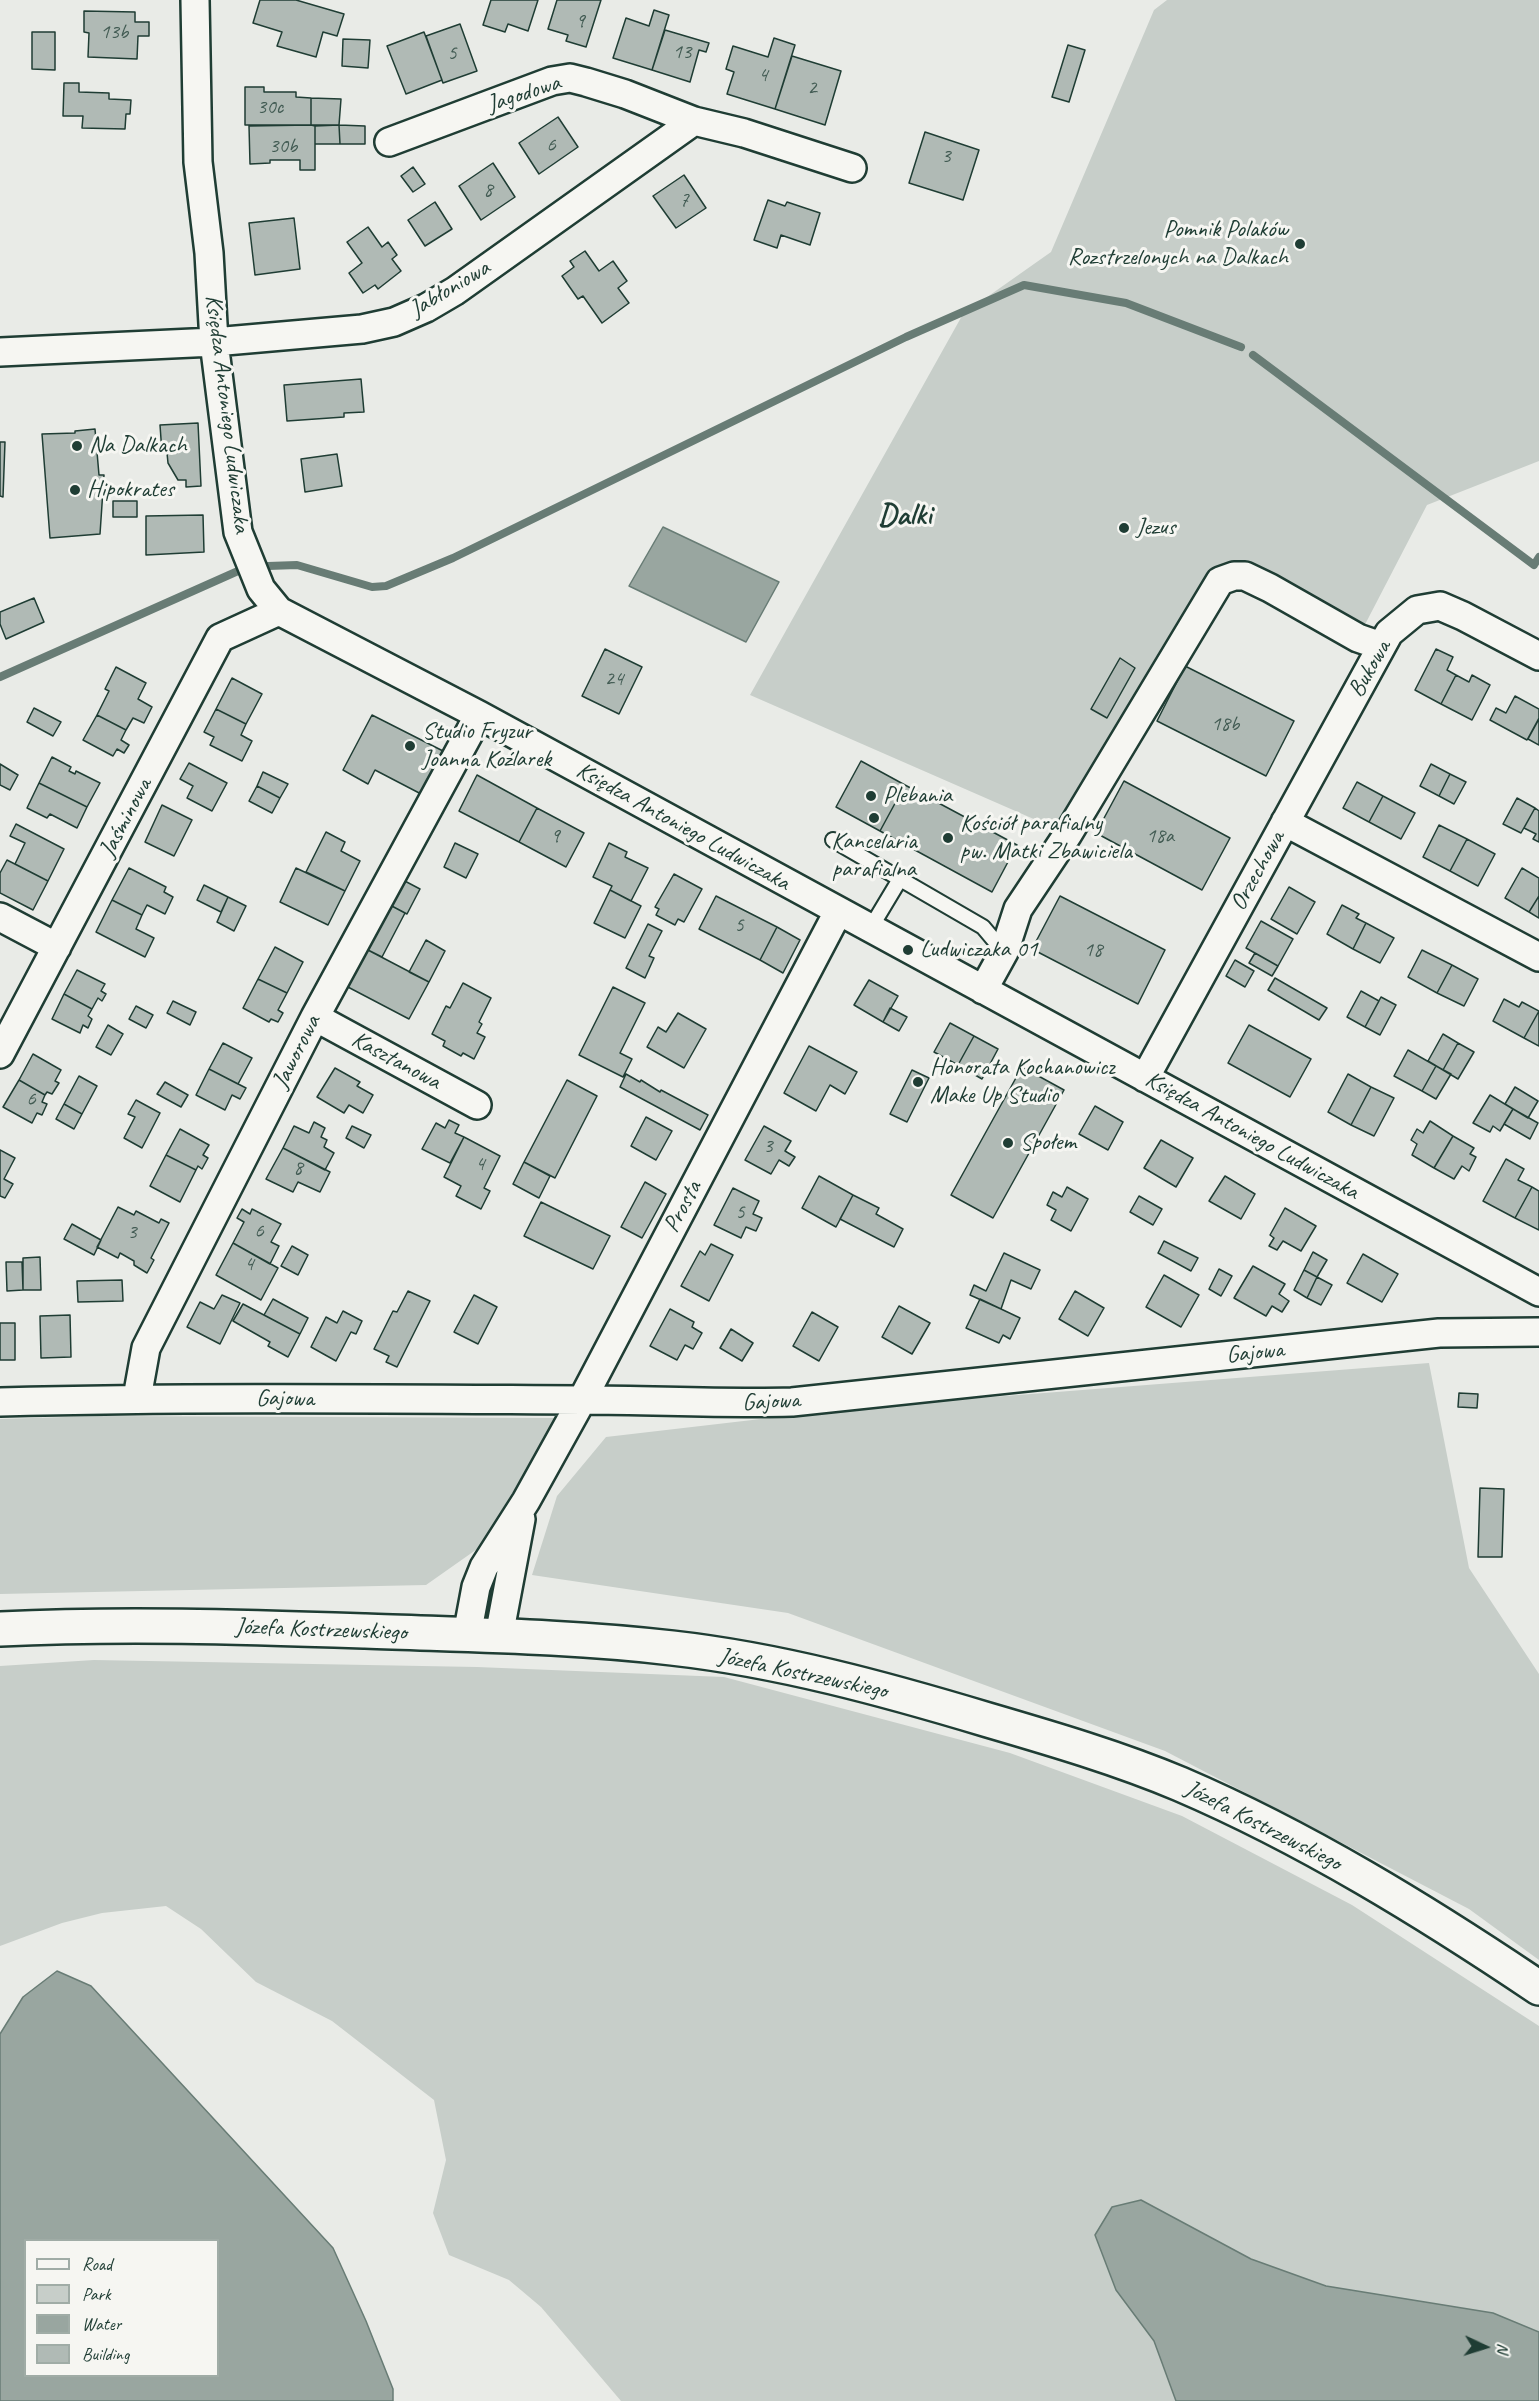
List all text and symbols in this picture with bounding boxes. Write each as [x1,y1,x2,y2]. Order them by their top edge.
house number: 9 [575,8,585,34]
house number: 13b [100,19,128,45]
house number: 13 [673,39,691,65]
house number: 5 [447,40,457,66]
house number: 4 [758,62,768,88]
street label: Jagodowa [484,69,564,119]
house number: 2 [807,75,817,101]
house number: 30c [257,94,283,120]
house number: 6 [546,132,556,158]
house number: 30b [269,133,297,159]
house number: 3 [941,143,951,169]
house number: 8 [483,177,493,203]
house number: 7 [679,187,689,213]
place label: Pomnik Polaków Rozstrzelonych na Dalkach [1068,216,1288,272]
marker: Pomnik Polaków Rozstrzelonych na Dalkach [1293,237,1307,251]
street label: Jabłoniowa [405,254,495,324]
street label: Księdza Antoniego Ludwiczaka [198,293,256,535]
place label: Na Dalkach [89,432,187,460]
marker: Na Dalkach [70,439,84,453]
place label: Hipokrates [87,476,174,504]
marker: Hipokrates [68,483,82,497]
district label: Dalki [878,498,932,534]
place label: Jezus [1136,514,1176,542]
marker: Jezus [1117,521,1131,535]
street label: Bukowa [1342,635,1398,703]
house number: 24 [605,666,623,692]
house number: 18b [1211,711,1239,737]
place label: Studio Fryzur Joanna Koźlarek [422,718,551,774]
marker: Studio Fryzur Joanna Koźlarek [403,739,417,753]
street label: Księdza Antoniego Ludwiczaka [571,756,795,898]
street label: Jaśminowa [93,774,159,862]
place label: Plebania [883,782,952,810]
marker: Plebania [864,789,878,803]
place label: Kościół parafialny pw. Matki Zbawiciela [960,810,1132,866]
marker: Kancelaria parafialna [867,811,881,825]
house number: 9 [550,823,560,849]
house number: 18a [1146,823,1174,849]
street label: Orzechowa [1224,826,1292,916]
place label: Kancelaria parafialna [831,828,917,884]
marker: Kościół parafialny pw. Matki Zbawiciela [941,831,955,845]
house number: 5 [734,912,744,938]
place label: Ludwiczaka 01 [920,936,1037,964]
house number: 18 [1084,937,1102,963]
marker: Ludwiczaka 01 [901,943,915,957]
street label: Jaworowa [266,1011,328,1093]
street label: Kasztanowa [346,1026,446,1096]
place label: Honorata Kochanowicz Make Up Studio [930,1054,1115,1110]
street label: Księdza Antoniego Ludwiczaka [1140,1065,1364,1207]
marker: Honorata Kochanowicz Make Up Studio [911,1075,925,1089]
house number: 6 [26,1086,36,1112]
place label: Społem [1020,1129,1076,1157]
house number: 3 [763,1133,773,1159]
marker: Społem [1001,1136,1015,1150]
house number: 4 [475,1151,485,1177]
house number: 8 [293,1155,303,1181]
street label: Prosta [658,1176,708,1238]
house number: 5 [735,1199,745,1225]
house number: 6 [254,1218,264,1244]
house number: 3 [127,1219,137,1245]
house number: 4 [244,1251,254,1277]
street label: Gajowa [1225,1336,1285,1370]
street label: Gajowa [256,1385,314,1413]
street label: Gajowa [741,1386,801,1418]
street label: Józefa Kostrzewskiego [235,1613,407,1647]
street label: Józefa Kostrzewskiego [716,1642,890,1706]
street label: Józefa Kostrzewskiego [1180,1774,1346,1878]
legend [24,2239,219,2377]
text: Road [82,2253,112,2275]
text: Park [82,2283,111,2305]
text: Water [82,2313,121,2335]
north arrow [1455,2317,1515,2377]
text: Building [82,2343,129,2365]
text: N [1493,2343,1513,2354]

